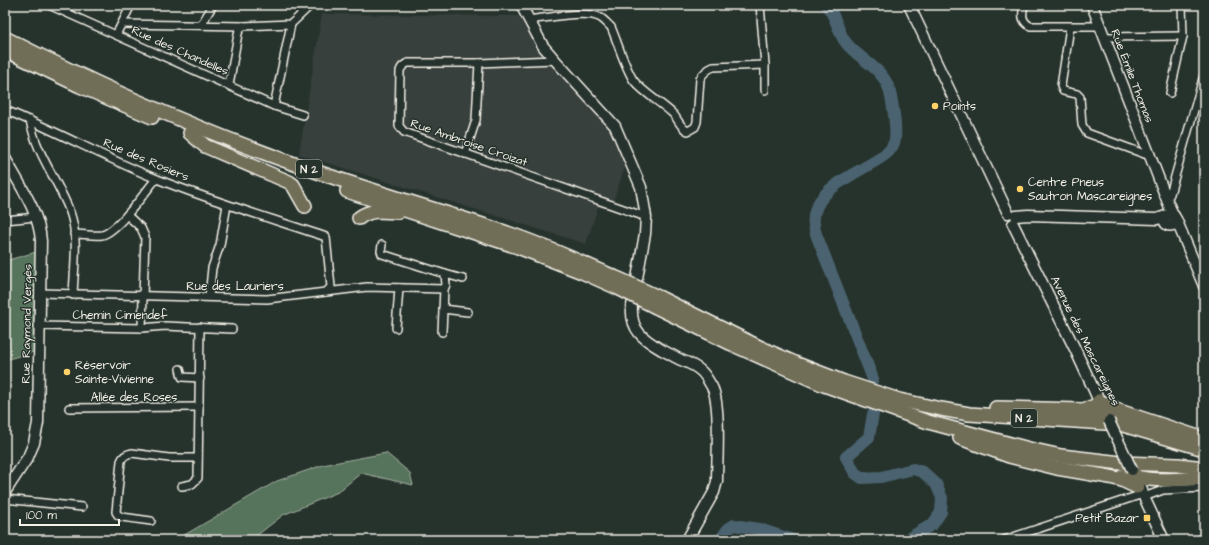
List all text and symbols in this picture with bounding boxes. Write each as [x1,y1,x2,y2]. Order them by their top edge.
street label: Rue des Chandelles [129,22,231,80]
street label: Rue Émile Thomas [1106,27,1158,125]
place label: Points [943,98,976,115]
marker: Points [930,101,940,111]
street label: Rue Ambroise Croizat [408,115,530,171]
street label: Rue des Rosiers [100,134,192,186]
road number: N 2 [296,160,322,178]
place label: Centre Pneus Sautron Mascareignes [1028,174,1152,206]
marker: Centre Pneus Sautron Mascareignes [1015,184,1025,194]
street label: Rue Raymond Vergès [17,264,38,384]
street label: Avenue des Mascareignes [1045,273,1124,409]
street label: Rue des Lauriers [186,278,284,295]
street label: Chemin Cimendef [73,307,168,324]
place label: Réservoir Sainte-Vivienne [75,357,155,388]
marker: Réservoir Sainte-Vivienne [62,367,72,377]
street label: Allée des Roses [91,389,177,406]
road number: N 2 [1011,409,1037,427]
scale bar [20,501,119,527]
text: 100 m [26,507,57,524]
place label: Petit Bazar [1075,510,1139,527]
marker: Petit Bazar [1142,513,1152,523]

